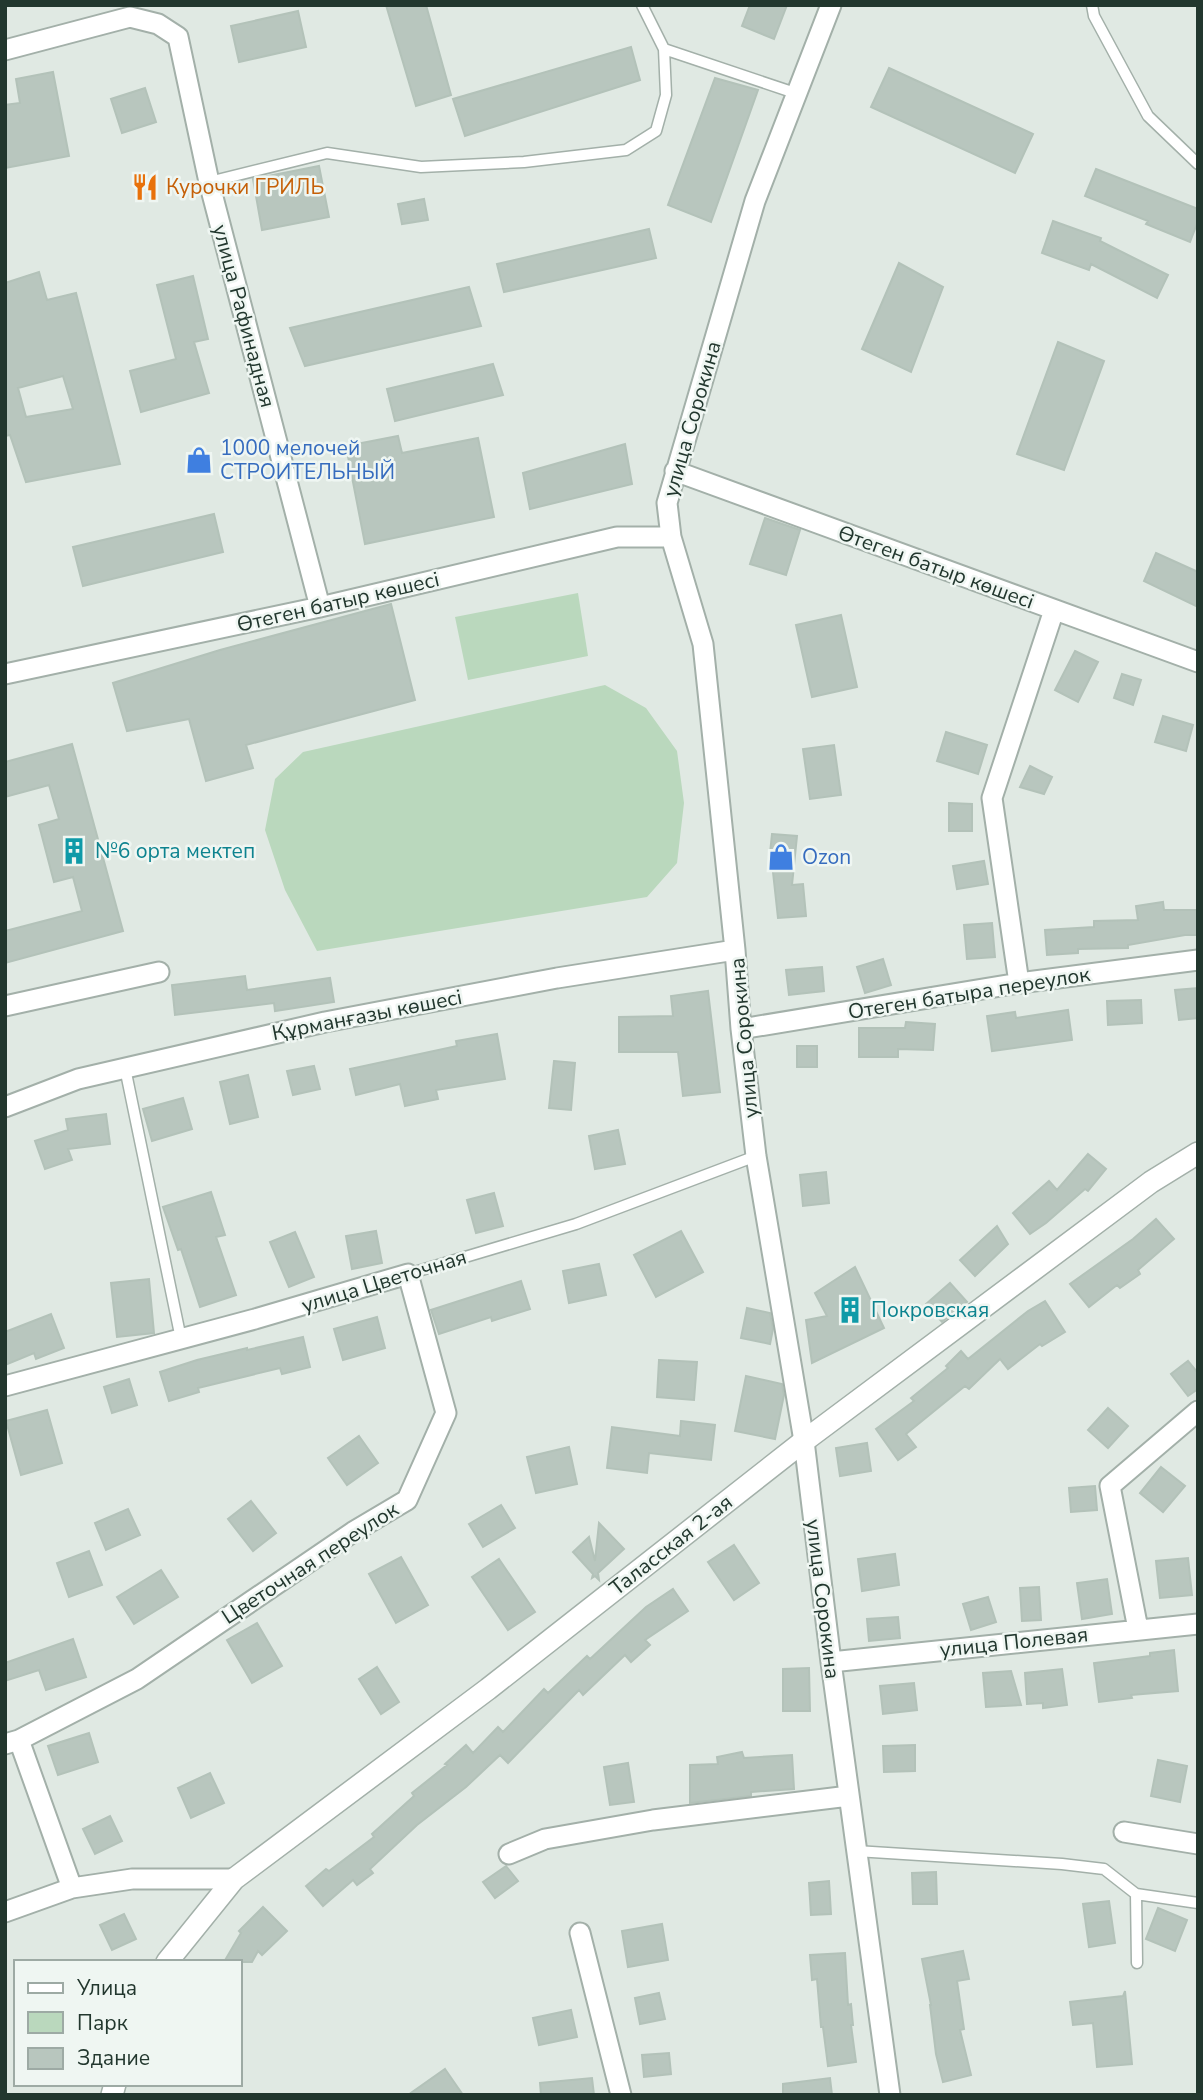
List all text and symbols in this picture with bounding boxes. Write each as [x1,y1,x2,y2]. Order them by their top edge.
restaurant icon: Курочки ГРИЛЬ [130,172,160,202]
place label: Курочки ГРИЛЬ [166,173,324,201]
street label: улица Рафинадная [206,221,282,411]
street label: улица Сорокина [656,338,728,500]
place label: 1000 мелочей СТРОИТЕЛЬНЫЙ [220,434,395,486]
shop icon: 1000 мелочей СТРОИТЕЛЬНЫЙ [184,445,214,475]
street label: Өтеген батыр көшесі [834,518,1038,616]
street label: Өтеген батыр көшесі [234,565,442,639]
building icon: №6 орта мектеп [59,836,89,866]
place label: №6 орта мектеп [95,837,255,865]
shop icon: Ozon [766,842,796,872]
place label: Ozon [802,843,851,871]
street label: улица Сорокина [723,957,765,1119]
street label: Отеген батыра переулок [846,960,1093,1026]
street label: Құрманғазы көшесі [270,983,464,1047]
street label: улица Цветочная [298,1243,470,1319]
building icon: Покровская [835,1295,865,1325]
place label: Покровская [871,1296,989,1324]
street label: Таласская 2-ая [604,1488,738,1602]
street label: Цветочная переулок [216,1495,405,1631]
street label: улица Сорокина [799,1517,847,1681]
street label: улица Полевая [938,1620,1090,1664]
legend [14,1960,242,2086]
text: Улица [76,1974,137,2002]
text: Парк [77,2009,129,2037]
text: Здание [77,2044,150,2072]

